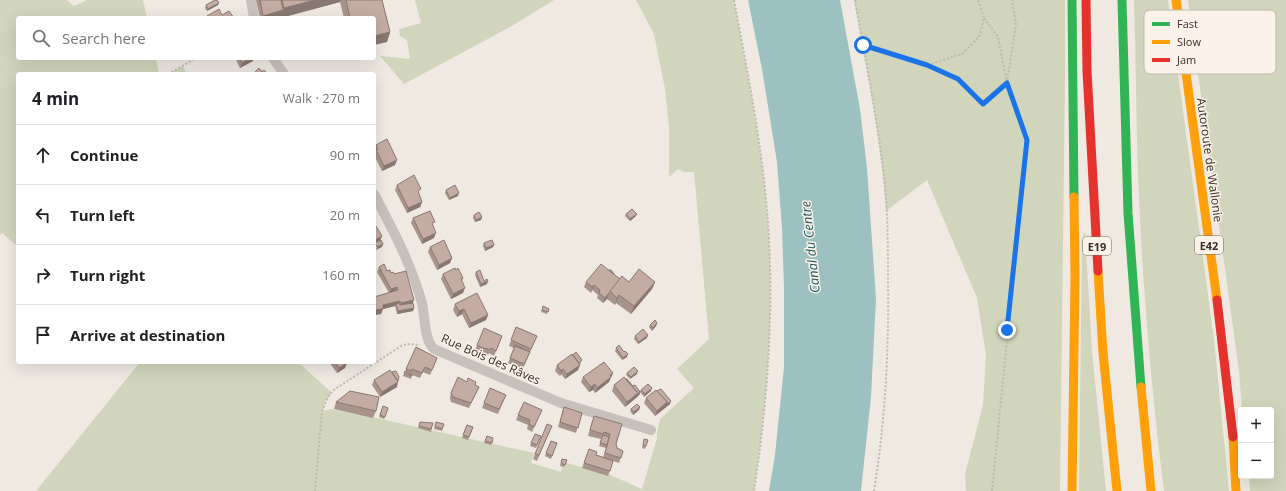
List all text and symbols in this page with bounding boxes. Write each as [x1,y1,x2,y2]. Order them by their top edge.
legend [1144,10,1276,74]
search box [16,16,376,60]
text: Fast [1177,16,1198,31]
icon: search [30,27,52,49]
text: Search here [62,28,146,48]
text: Slow [1177,34,1201,49]
route start [854,36,872,54]
text: Jam [1176,52,1196,67]
text: 4 min [32,87,79,110]
text: Walk · 270 m [283,89,360,107]
street label: Autoroute de Wallonie [1193,97,1227,224]
icon: ahead [32,144,54,166]
text: Continue [70,145,138,165]
text: 90 m [330,146,360,164]
water label: Canal du Centre [796,200,824,294]
icon: left [32,204,54,226]
text: Turn left [70,205,135,225]
text: 20 m [330,206,360,224]
road number: E42 [1195,236,1223,254]
road number: E19 [1083,237,1111,255]
icon: right [32,264,54,286]
text: Turn right [70,265,145,285]
text: 160 m [322,266,360,284]
route end [998,321,1016,339]
icon: arrive [32,324,54,346]
text: Arrive at destination [70,325,225,345]
street label: Rue Bois des Râves [439,329,544,389]
map controls [1238,407,1274,479]
button: + [1238,407,1274,443]
button: − [1238,443,1274,479]

